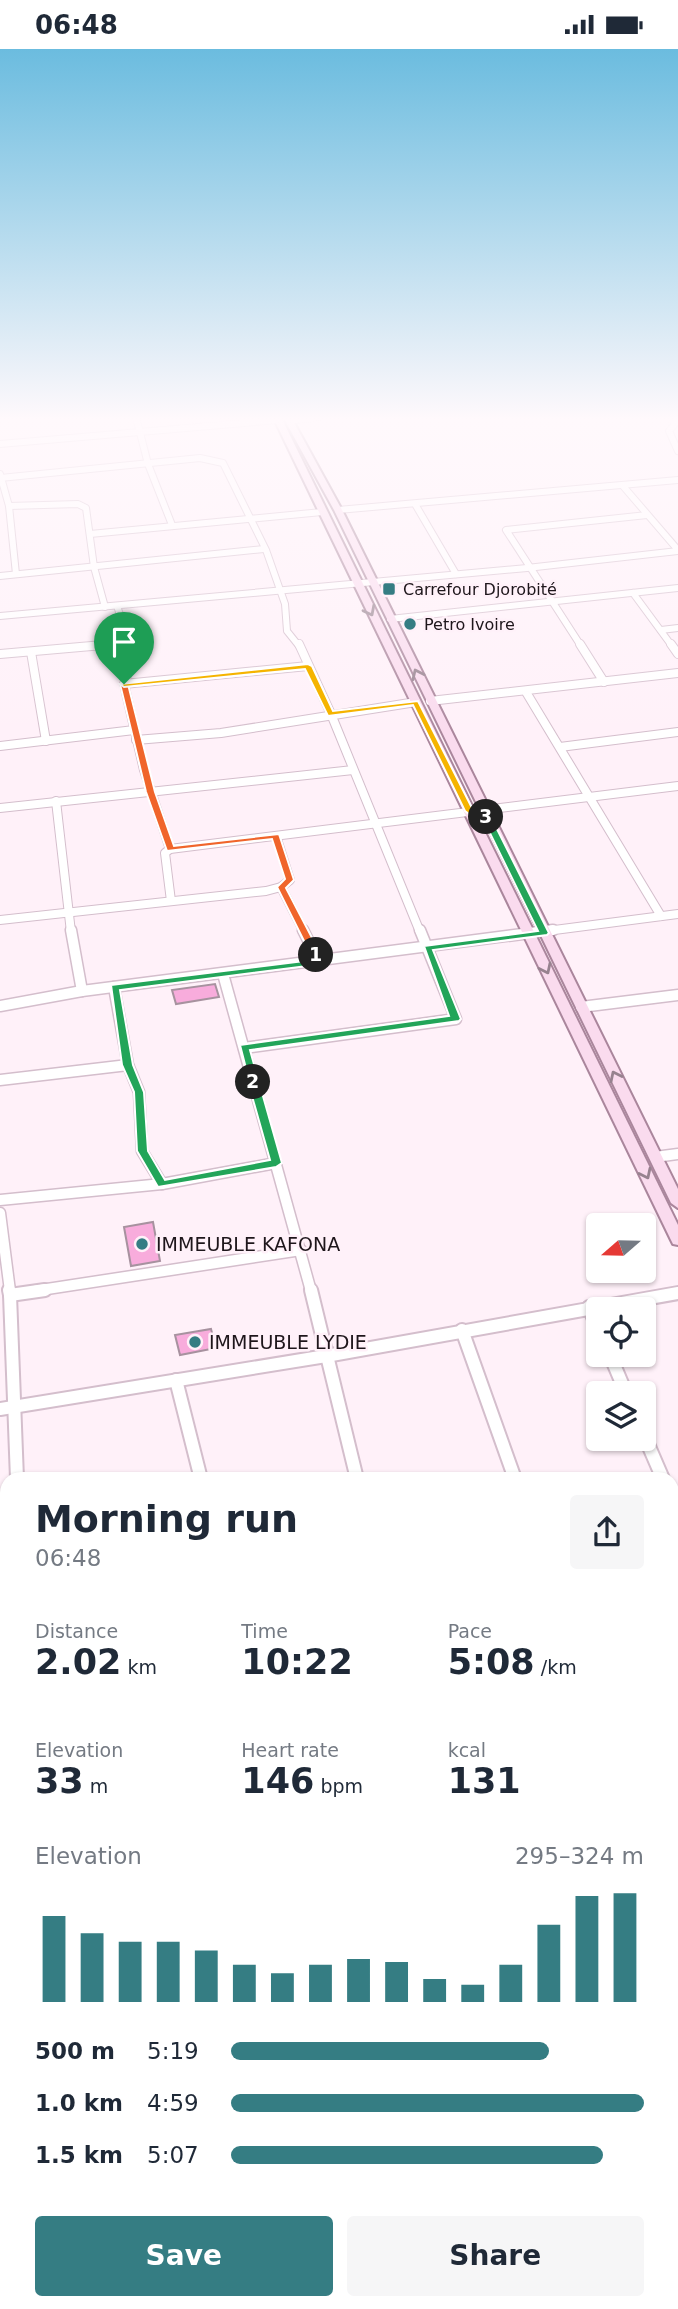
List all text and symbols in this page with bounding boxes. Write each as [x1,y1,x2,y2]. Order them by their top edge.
text: 06:48 [35,10,118,40]
place label: Carrefour Djorobité [403,580,557,599]
marker: Carrefour Djorobité [381,581,397,597]
one-way arrow [361,604,375,616]
pin [94,612,154,684]
place label: Petro Ivoire [424,615,515,634]
marker: Petro Ivoire [402,616,418,632]
icon: arrive [105,623,143,661]
one-way arrow [411,669,425,681]
pin: 3 [468,799,504,835]
text: 3 [479,805,492,827]
pin: 1 [298,937,334,972]
text: 1 [309,943,322,965]
one-way arrow [538,962,552,974]
pin: 2 [236,1065,270,1099]
text: 2 [246,1070,259,1092]
one-way arrow [610,1071,624,1083]
one-way arrow [638,1167,652,1179]
north arrow [586,1213,656,1283]
map controls [586,1213,656,1451]
place label: IMMEUBLE KAFONA [156,1233,340,1255]
marker: IMMEUBLE KAFONA [134,1236,150,1252]
button: locate [586,1297,656,1367]
place label: IMMEUBLE LYDIE [209,1331,367,1353]
marker: IMMEUBLE LYDIE [187,1334,203,1350]
button: layers [586,1381,656,1451]
button: share [570,1495,644,1569]
text: Morning run [35,1497,298,1541]
text: 06:48 [35,1545,101,1571]
text: Distance [35,1620,118,1642]
text: Time [241,1620,288,1642]
text: Pace [448,1620,492,1642]
text: 2.02 [35,1642,121,1682]
text: 10:22 [241,1642,353,1682]
text: 5:08 [448,1642,535,1682]
text: km [121,1656,157,1678]
text: /km [535,1656,577,1678]
text: Elevation [35,1739,123,1761]
text: Heart rate [241,1739,339,1761]
text: kcal [448,1739,486,1761]
text: 33 [35,1761,84,1801]
text: 146 [241,1761,314,1801]
text: 131 [448,1761,521,1801]
text: m [84,1775,108,1797]
text: bpm [314,1775,363,1797]
text: Elevation [35,1843,142,1869]
text: 295–324 m [515,1843,644,1869]
text: 500 m [35,2038,115,2064]
text: 5:19 [147,2038,199,2064]
text: 1.0 km [35,2090,123,2116]
text: 4:59 [147,2090,199,2116]
text: 1.5 km [35,2142,123,2168]
text: 5:07 [147,2142,199,2168]
button: Save [35,2216,333,2296]
button: Share [347,2216,644,2296]

